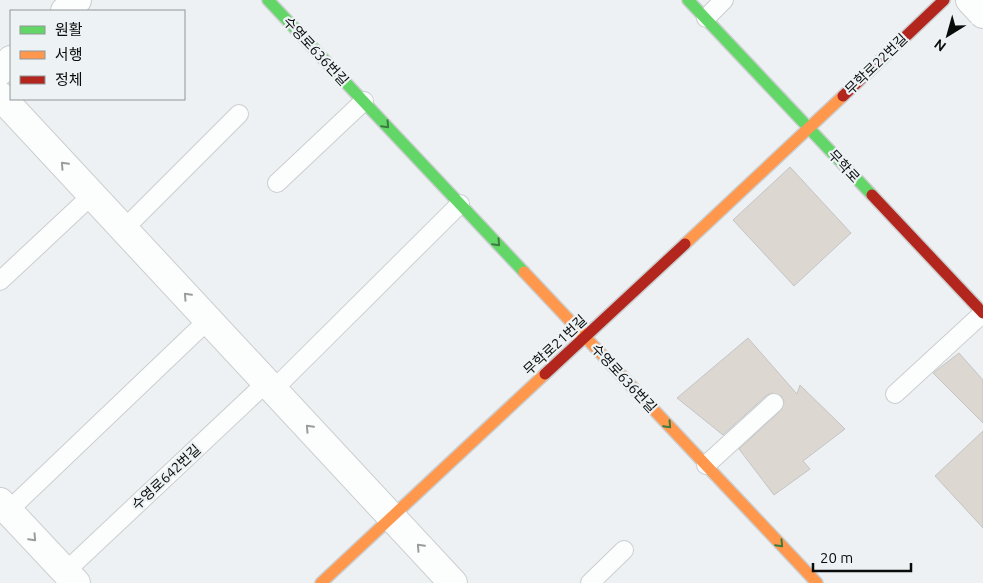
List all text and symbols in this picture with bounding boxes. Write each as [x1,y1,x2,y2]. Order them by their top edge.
legend [10,10,185,100]
north arrow [923,10,973,60]
street label: 수영로636번길 [280,13,352,89]
text: 원활 [55,21,83,38]
street label: 무학로22번길 [842,30,910,98]
text: N [931,36,949,55]
text: 서행 [55,46,83,63]
text: 정체 [55,71,83,88]
one-way arrow [380,119,389,128]
street label: 무학로 [825,146,863,186]
one-way arrow [61,161,70,170]
one-way arrow [491,238,500,247]
one-way arrow [183,293,192,302]
street label: 무학로21번길 [520,312,590,378]
street label: 수영로636번길 [588,340,660,416]
one-way arrow [662,420,671,429]
one-way arrow [306,425,315,434]
street label: 수영로642번길 [128,441,204,513]
one-way arrow [27,532,36,541]
one-way arrow [774,538,783,547]
scale bar [813,540,910,572]
one-way arrow [417,544,426,553]
text: 20 m [820,549,853,566]

